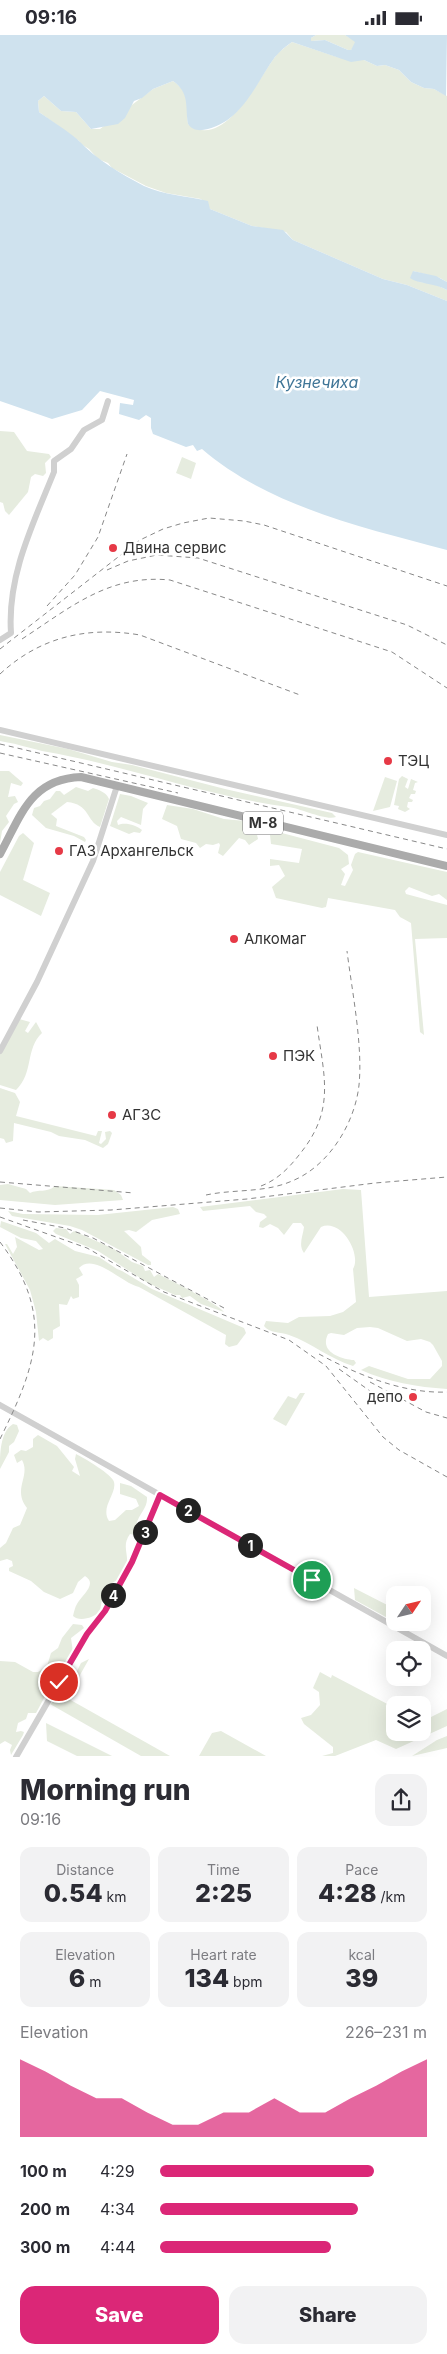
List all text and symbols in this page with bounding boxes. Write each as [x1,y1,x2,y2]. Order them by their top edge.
text: 09:16 [25,6,77,29]
water label: Кузнечиха [276,372,359,392]
place label: Двина сервис [123,538,227,557]
marker: Двина сервис [107,542,119,554]
place label: ТЭЦ [398,751,429,770]
marker: ТЭЦ [382,755,394,767]
road number: М-8 [243,811,283,835]
place label: ГАЗ Архангельск [69,841,194,860]
marker: ГАЗ Архангельск [53,845,65,857]
place label: Алкомаг [244,929,307,948]
marker: Алкомаг [228,933,240,945]
place label: ПЭК [283,1046,315,1065]
marker: ПЭК [267,1050,279,1062]
place label: АГЗС [122,1105,161,1124]
marker: АГЗС [106,1109,118,1121]
place label: депо [367,1387,403,1406]
marker: депо [407,1391,419,1403]
pin: 2 [176,1497,200,1523]
text: 2 [184,1502,193,1519]
pin: 3 [132,1519,158,1545]
text: 3 [141,1524,150,1541]
pin: 1 [238,1533,262,1557]
text: 1 [247,1537,254,1554]
pin [291,1559,333,1601]
icon: arrive [298,1566,326,1594]
pin: 4 [100,1583,126,1607]
north arrow [386,1586,431,1631]
map controls [386,1586,431,1741]
text: 4 [109,1587,118,1604]
button: locate [386,1641,431,1686]
pin [38,1661,80,1703]
icon: check [45,1668,73,1696]
button: layers [386,1696,431,1741]
text: Morning run [20,1773,190,1807]
button: share [375,1774,427,1826]
text: 09:16 [20,1809,61,1829]
text: Distance [56,1861,114,1878]
text: Time [207,1861,240,1878]
text: Pace [345,1861,378,1878]
text: 0.54 [44,1878,103,1908]
text: 2:25 [195,1878,252,1908]
text: 4:28 [318,1878,377,1908]
text: km [103,1888,126,1905]
text: /km [377,1888,406,1905]
text: Elevation [55,1946,115,1963]
text: Heart rate [190,1946,257,1963]
text: kcal [348,1946,375,1963]
text: 6 [69,1963,85,1993]
text: 134 [184,1963,229,1993]
text: 39 [345,1963,378,1993]
text: m [85,1973,102,1990]
text: bpm [229,1973,263,1990]
text: Elevation [20,2022,89,2042]
text: 226–231 m [345,2022,427,2042]
text: 100 m [20,2161,67,2181]
text: 4:29 [100,2161,135,2181]
text: 200 m [20,2199,70,2219]
text: 4:34 [100,2199,135,2219]
text: 300 m [20,2237,70,2257]
text: 4:44 [100,2237,136,2257]
button: Save [20,2286,219,2344]
button: Share [229,2286,427,2344]

